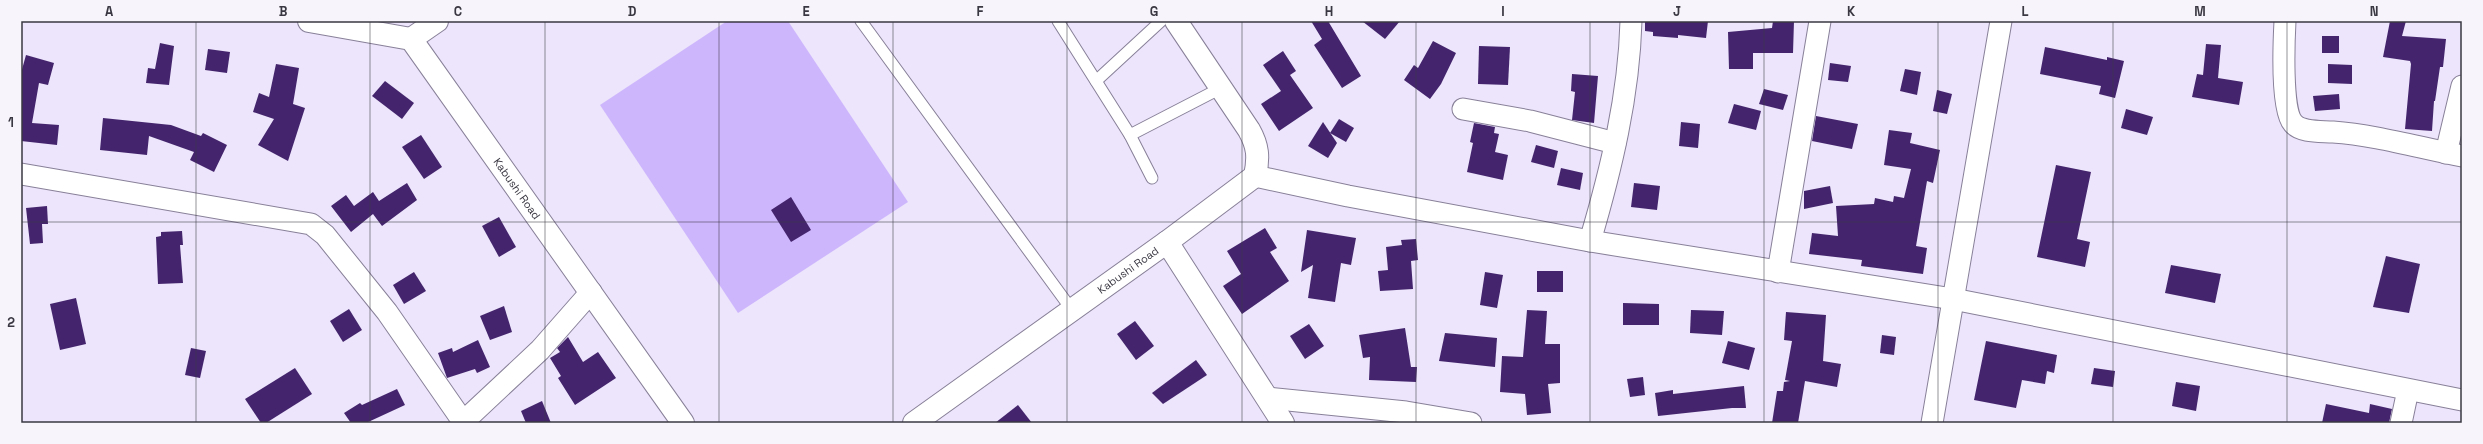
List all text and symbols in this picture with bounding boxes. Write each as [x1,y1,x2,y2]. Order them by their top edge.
text: A [105,3,114,20]
text: B [279,3,288,20]
text: C [454,3,462,20]
text: D [628,3,637,20]
text: E [802,3,810,20]
text: F [977,3,984,20]
text: G [1150,3,1158,20]
text: H [1325,3,1333,20]
text: I [1501,3,1505,20]
text: J [1673,3,1681,20]
text: K [1847,3,1856,20]
text: L [2021,3,2029,20]
text: M [2194,3,2206,20]
text: N [2370,3,2378,20]
text: 1 [8,114,14,131]
street label: Kabushi Road [490,155,544,222]
street label: Kabushi Road [1095,243,1161,297]
text: 2 [7,314,15,331]

